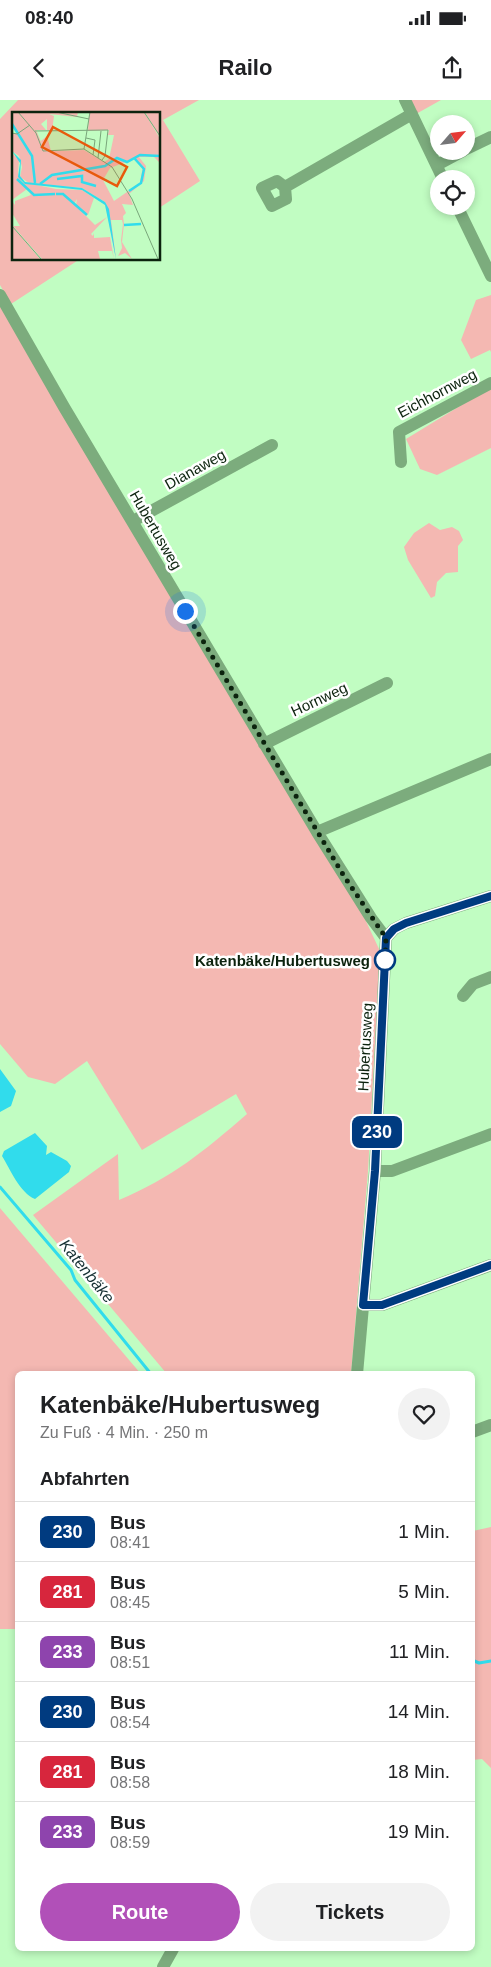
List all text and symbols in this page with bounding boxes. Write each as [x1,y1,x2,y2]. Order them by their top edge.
text: 08:40 [25,7,74,28]
icon: back [25,54,53,82]
icon: share [438,54,466,82]
text: Railo [219,55,272,80]
inset map [12,112,160,260]
north arrow [430,115,475,160]
map controls [430,115,475,215]
button: locate [430,170,475,215]
street label: Eichhornweg [395,365,479,421]
street label: Dianaweg [162,445,228,493]
street label: Hubertusweg [127,487,185,573]
your location [173,599,198,624]
street label: Hornweg [288,679,350,719]
marker: Katenbäke/Hubertusweg [374,949,396,971]
place label: Katenbäke/Hubertusweg [195,952,370,969]
street label: Hubertusweg [354,1002,376,1092]
line badge: 230 [348,1116,406,1148]
text: 230 [362,1122,392,1142]
water label: Katenbäke [56,1236,118,1306]
button: heart [398,1388,450,1440]
text: Katenbäke/Hubertusweg [40,1391,320,1418]
text: Zu Fuß · 4 Min. · 250 m [40,1424,208,1441]
text: Abfahrten [40,1468,130,1489]
text: Bus [110,1512,146,1533]
text: 1 Min. [398,1521,450,1542]
text: 230 [52,1522,83,1542]
text: 08:41 [110,1534,150,1551]
text: Bus [110,1572,146,1593]
text: 5 Min. [398,1581,450,1602]
text: 281 [52,1582,83,1602]
text: 08:45 [110,1594,150,1611]
text: Bus [110,1632,146,1653]
text: 11 Min. [389,1641,450,1662]
text: 233 [52,1642,83,1662]
text: 08:51 [110,1654,150,1671]
text: Bus [110,1692,146,1713]
text: 14 Min. [388,1701,450,1722]
text: 230 [52,1702,83,1722]
text: 08:54 [110,1714,150,1731]
text: Bus [110,1752,146,1773]
text: 18 Min. [388,1761,450,1782]
text: 281 [52,1762,83,1782]
text: 08:58 [110,1774,150,1791]
text: Bus [110,1812,146,1833]
text: 19 Min. [388,1821,450,1842]
text: 233 [52,1822,83,1842]
text: 08:59 [110,1834,150,1851]
button: Route [40,1883,240,1941]
button: Tickets [250,1883,450,1941]

